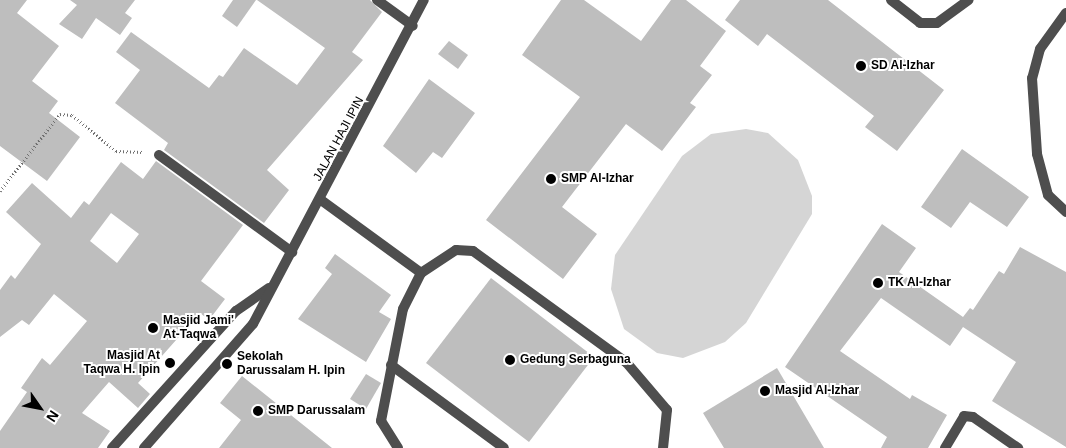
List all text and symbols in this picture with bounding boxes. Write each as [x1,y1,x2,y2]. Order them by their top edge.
place label: SD Al-Izhar [871,59,935,73]
marker: SD Al-Izhar [855,60,867,72]
street label: JALAN HAJI IPIN [311,94,367,184]
place label: SMP Al-Izhar [561,172,634,186]
marker: SMP Al-Izhar [545,173,557,185]
place label: TK Al-Izhar [888,276,951,290]
marker: TK Al-Izhar [872,277,884,289]
place label: Masjid Jami' At-Taqwa [163,314,234,342]
marker: Masjid Jami' At-Taqwa [147,322,159,334]
place label: Masjid At Taqwa H. Ipin [84,349,160,377]
place label: Sekolah Darussalam H. Ipin [237,350,345,378]
place label: Gedung Serbaguna [520,353,631,367]
marker: Gedung Serbaguna [504,354,516,366]
marker: Masjid At Taqwa H. Ipin [164,357,176,369]
marker: Sekolah Darussalam H. Ipin [221,358,233,370]
north arrow [15,383,65,433]
place label: Masjid Al-Izhar [775,384,860,398]
marker: Masjid Al-Izhar [759,385,771,397]
place label: SMP Darussalam [268,404,365,418]
marker: SMP Darussalam [252,405,264,417]
text: N [43,408,62,425]

